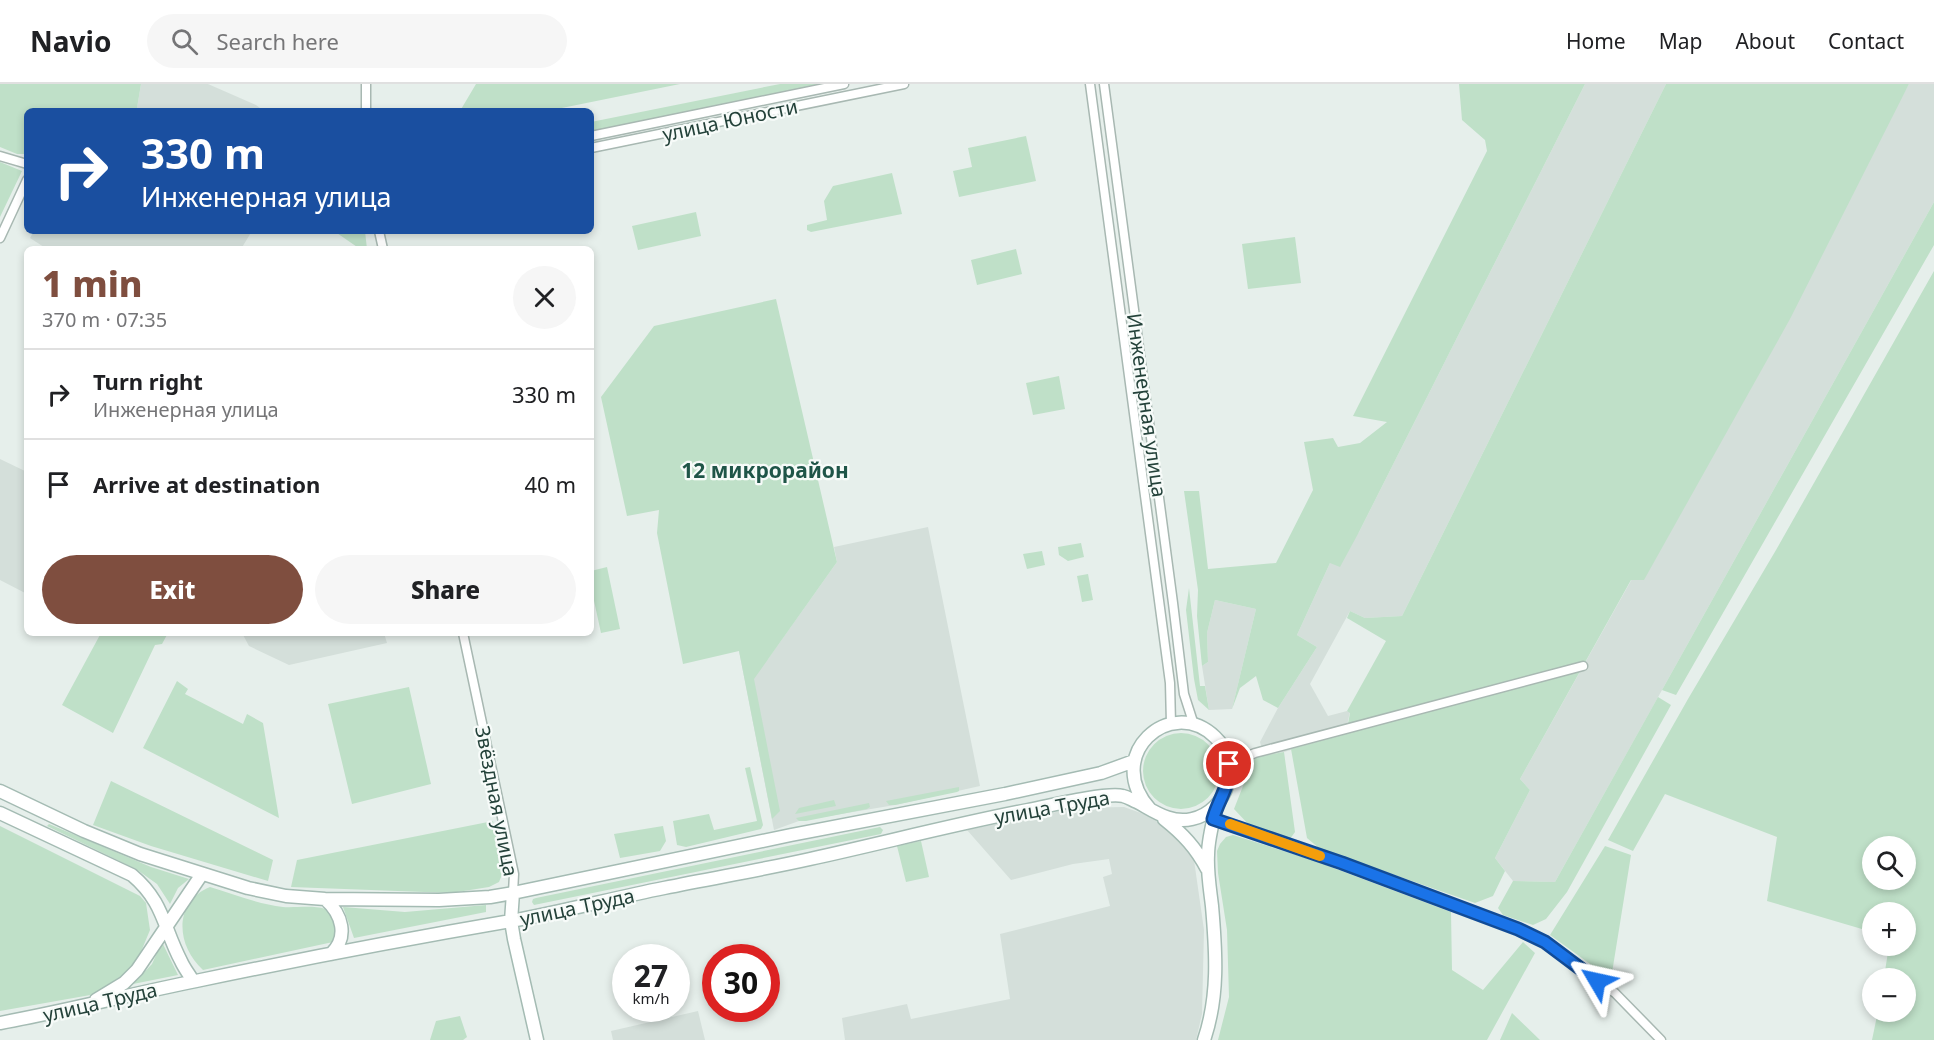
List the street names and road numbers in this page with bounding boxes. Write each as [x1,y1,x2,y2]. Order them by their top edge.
street label: улица Юности [660,92,800,148]
street label: Инженерная улица [1121,311,1173,499]
street label: Звёздная улица [469,724,525,878]
street label: улица Труда [992,784,1112,830]
street label: улица Труда [517,882,637,932]
street label: улица Труда [40,976,160,1028]

